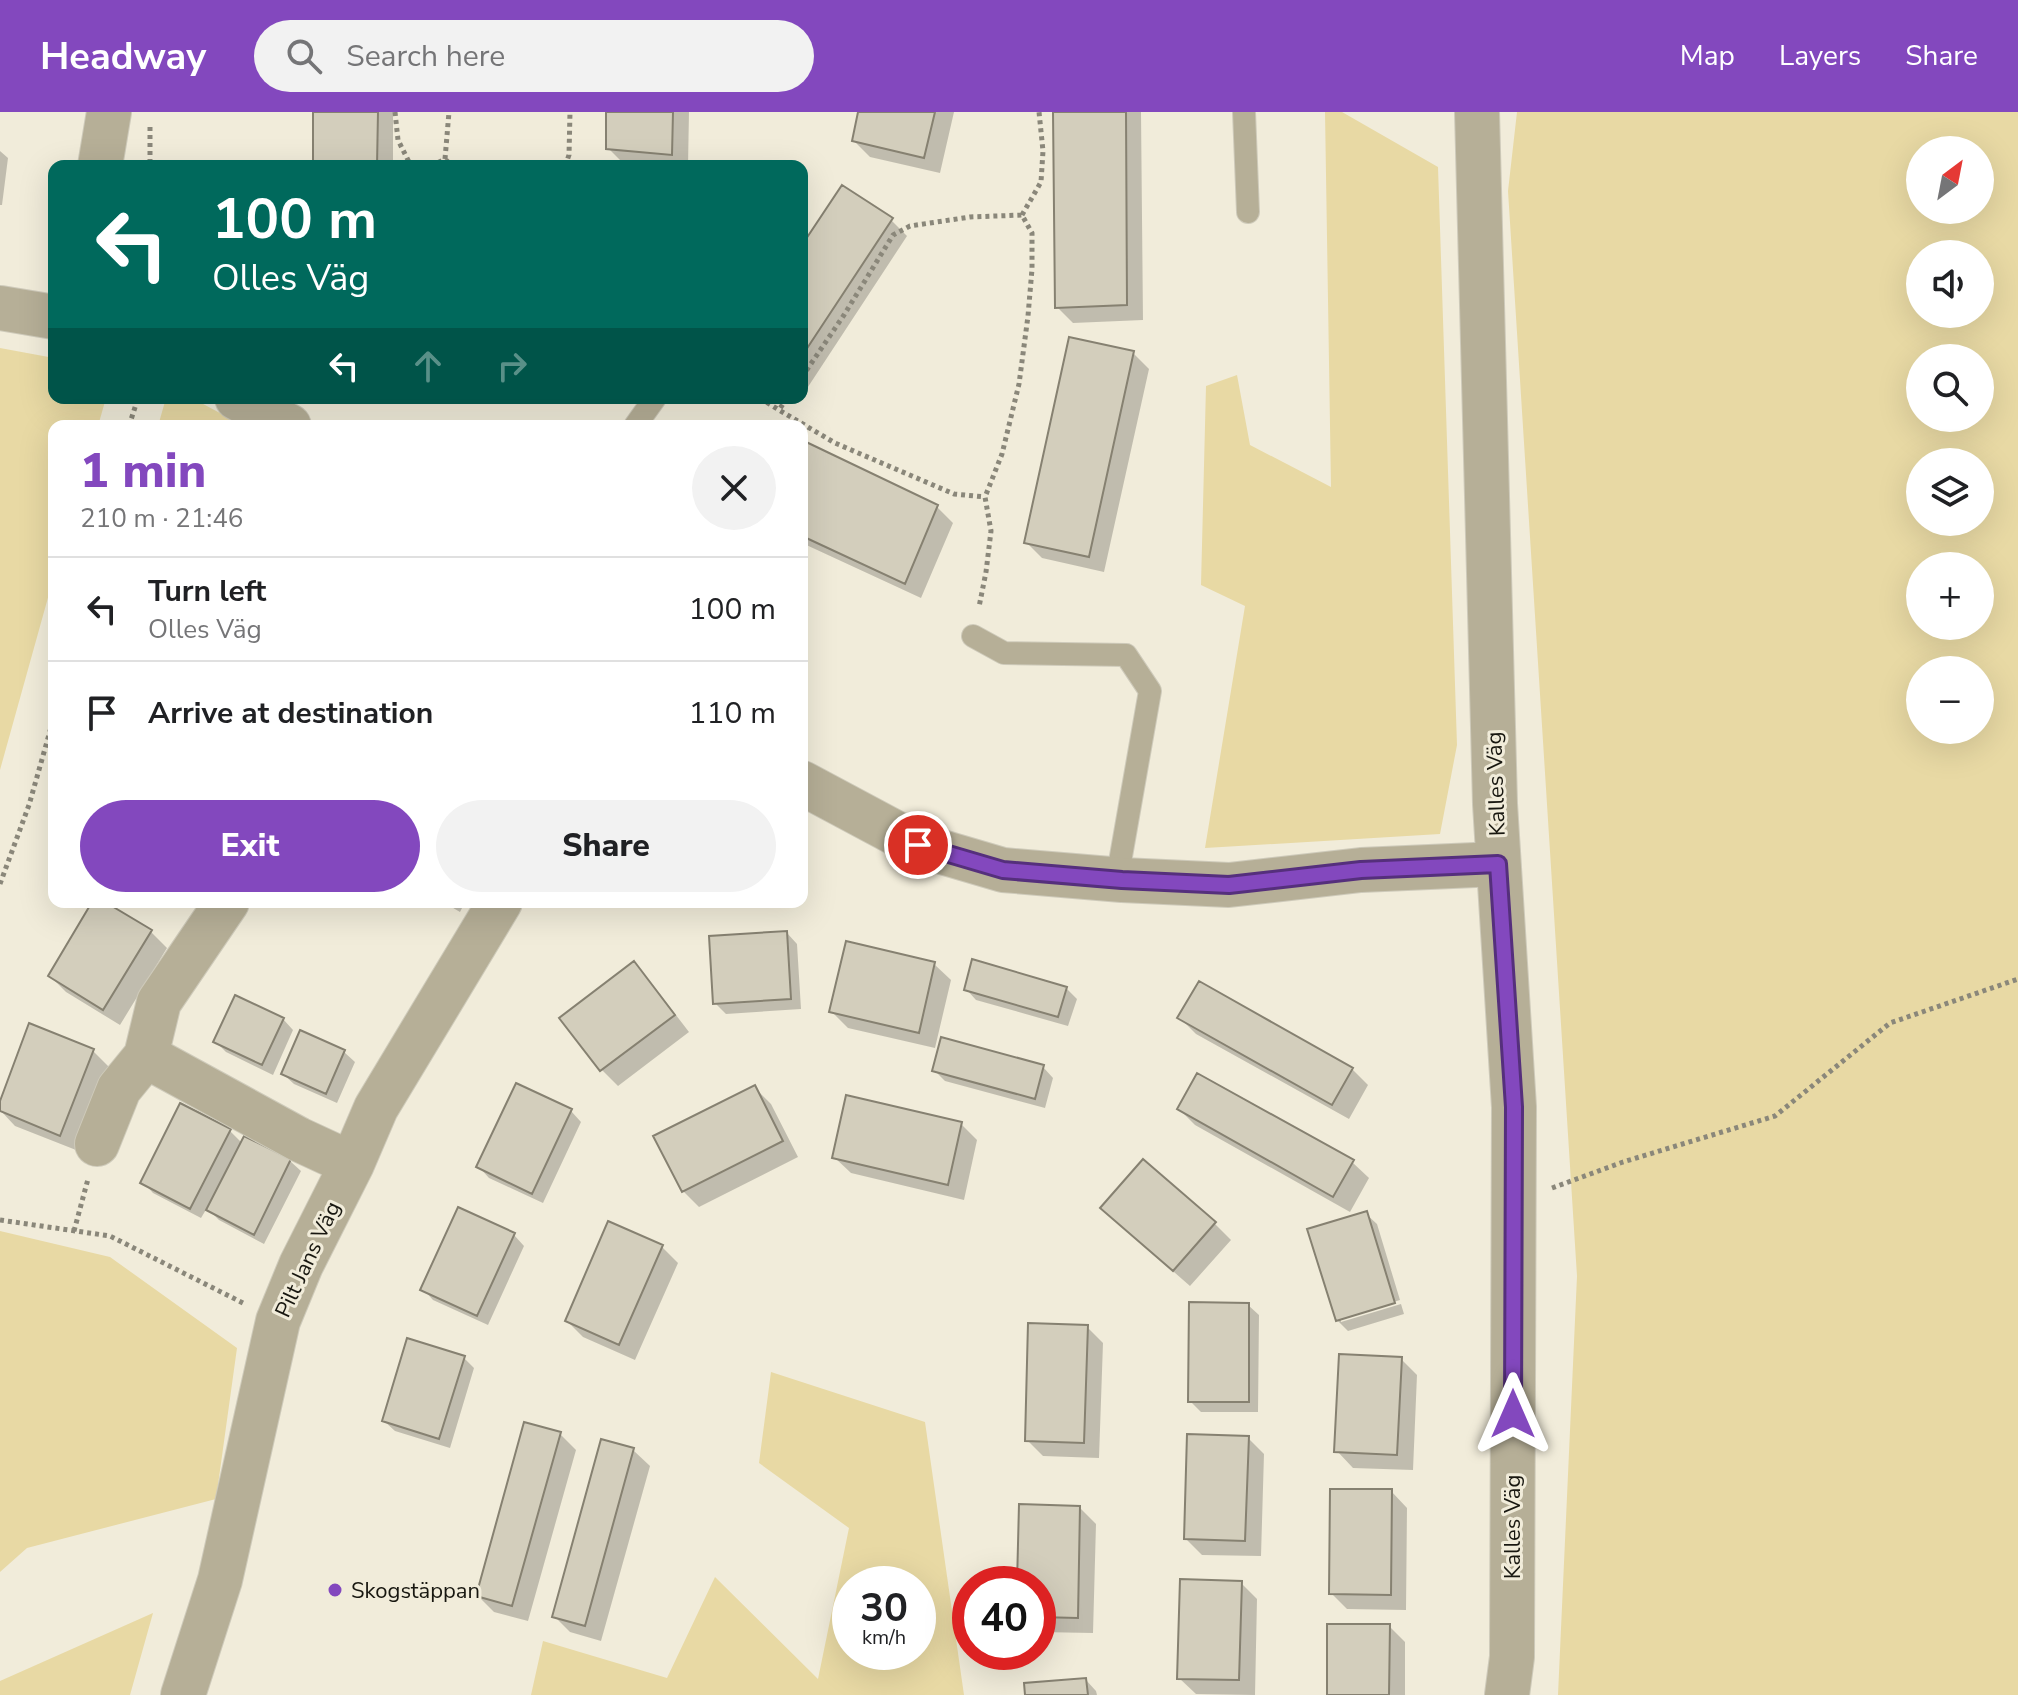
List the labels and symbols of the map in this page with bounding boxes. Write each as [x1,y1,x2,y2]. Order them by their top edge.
north arrow [1906,136,1994,224]
street label: Kalles Väg [1479,731,1513,837]
pin [884,811,952,879]
street label: Pilt Jans Väg [268,1197,348,1322]
position arrow [1471,1372,1555,1456]
street label: Kalles Väg [1498,1475,1528,1579]
speed limit sign: 40 [952,1566,1056,1670]
place label: Skogstäppan [351,1576,480,1606]
marker: Skogstäppan [326,1581,344,1599]

